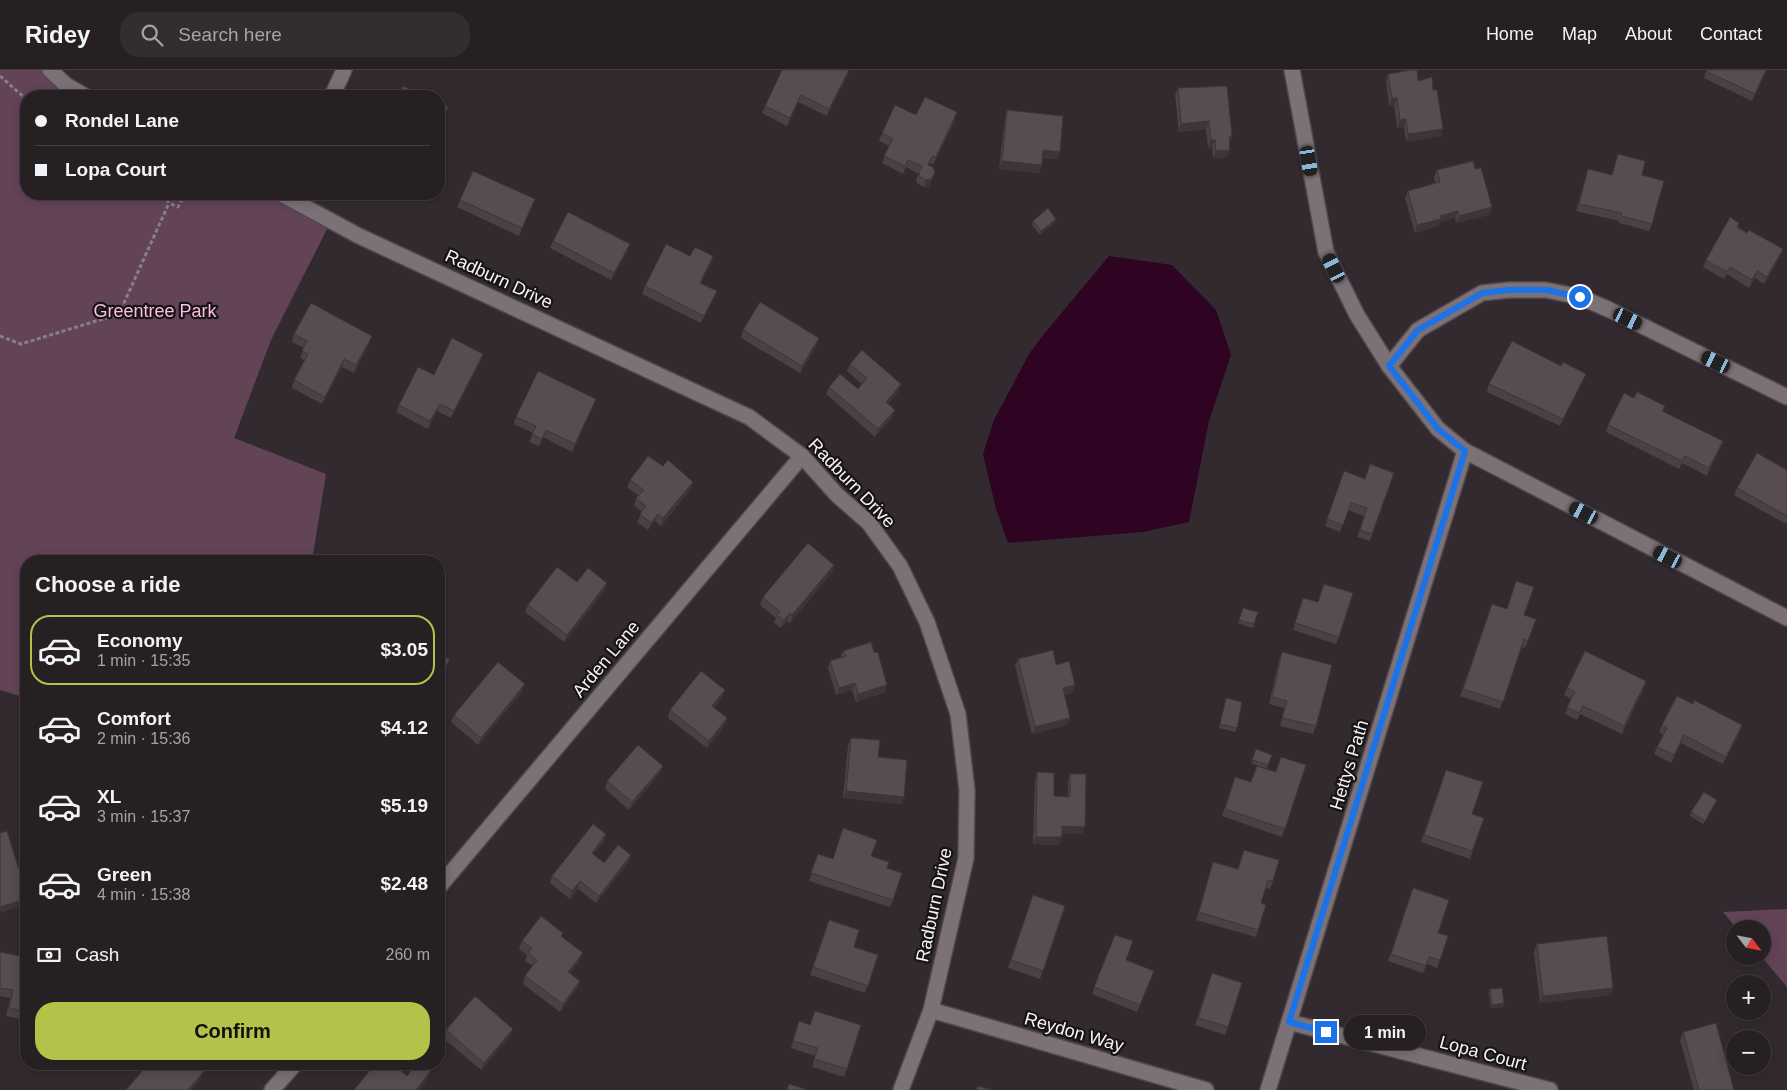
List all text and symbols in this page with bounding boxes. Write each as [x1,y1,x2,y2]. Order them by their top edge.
search box [120,12,470,57]
text: Ridey [25,21,90,48]
icon: search [138,21,166,49]
text: Search here [178,24,282,45]
text: Home [1486,24,1534,44]
text: Map [1562,24,1597,44]
text: About [1625,24,1672,44]
text: Contact [1700,24,1762,44]
text: Rondel Lane [65,110,179,131]
car [1299,145,1318,177]
text: Lopa Court [65,159,166,180]
street label: Radburn Drive [442,245,556,313]
car [1320,251,1347,285]
route start [1569,286,1591,308]
park label: Greentree Park [93,301,218,321]
car [1611,306,1644,332]
car [1699,349,1732,375]
street label: Radburn Drive [804,434,900,532]
car [1567,500,1600,526]
car [1651,544,1684,570]
text: Choose a ride [35,572,180,597]
street label: Arden Lane [568,617,644,701]
icon: car [37,628,82,673]
text: Economy [97,630,183,651]
text: $3.05 [380,639,428,660]
text: 1 min · 15:35 [97,652,190,669]
icon: car [37,706,82,751]
text: Comfort [97,708,171,729]
text: $4.12 [380,717,428,738]
street label: Hettys Path [1326,718,1372,812]
text: 2 min · 15:36 [97,730,190,747]
icon: car [37,784,82,829]
text: XL [97,786,121,807]
text: $5.19 [380,795,428,816]
text: 3 min · 15:37 [97,808,190,825]
street label: Radburn Drive [912,846,956,964]
icon: car [37,862,82,907]
text: Green [97,864,152,885]
text: $2.48 [380,873,428,894]
text: 4 min · 15:38 [97,886,190,903]
north arrow [1726,920,1771,965]
map controls [1726,920,1771,1075]
icon: cash [35,941,63,969]
text: Cash [75,944,119,965]
text: 260 m [386,946,430,963]
button: + [1726,975,1771,1020]
button: Confirm [35,1002,430,1060]
street label: Reydon Way [1022,1008,1126,1056]
callout: 1 min [1344,1014,1426,1050]
route end [1315,1021,1337,1043]
text: 1 min [1364,1024,1406,1041]
button: − [1726,1030,1771,1075]
street label: Lopa Court [1437,1032,1529,1074]

